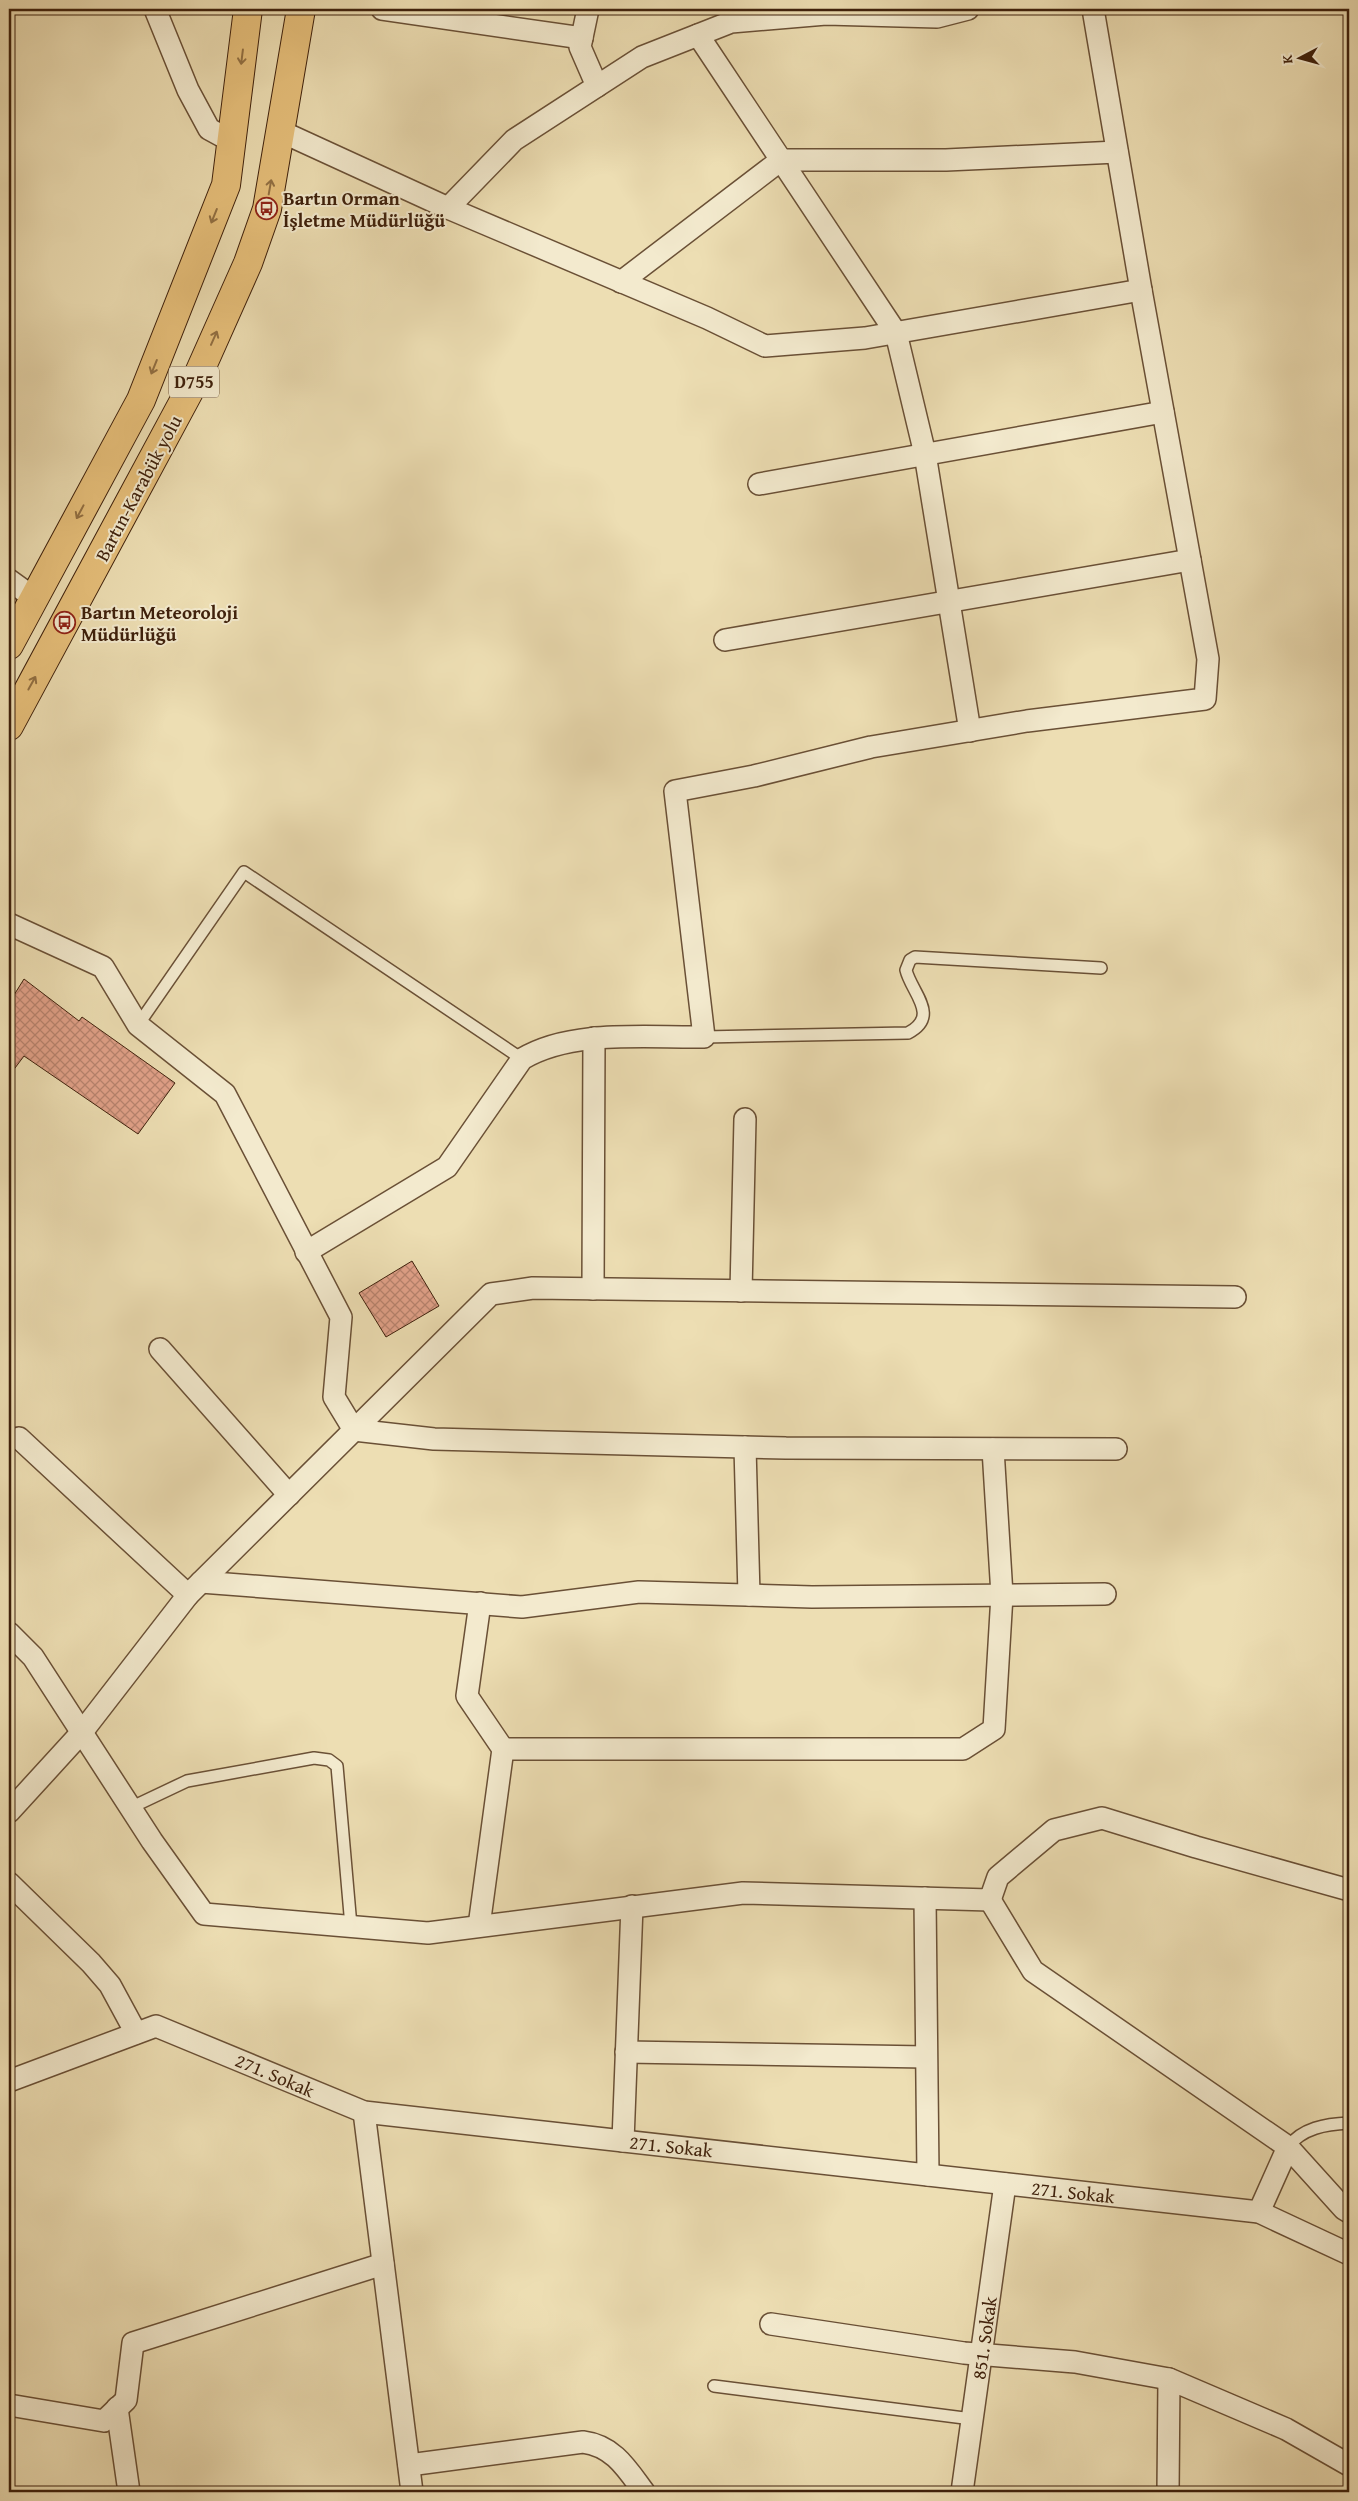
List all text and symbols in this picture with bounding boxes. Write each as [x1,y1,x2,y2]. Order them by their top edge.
north arrow [1276,32,1326,82]
one-way arrow [237,49,247,65]
text: K [1277,54,1297,65]
one-way arrow [266,179,276,195]
place label: Bartın Orman İşletme Müdürlüğü [283,184,445,234]
bus stop icon: Bartın Orman İşletme Müdürlüğü [255,197,279,221]
one-way arrow [208,208,218,223]
one-way arrow [210,331,220,346]
one-way arrow [149,359,158,375]
road number: D755 [169,367,219,398]
street label: Bartın-Karabük yolu [88,409,189,566]
one-way arrow [75,504,85,519]
place label: Bartın Meteoroloji Müdürlüğü [81,598,238,648]
bus stop icon: Bartın Meteoroloji Müdürlüğü [53,611,77,635]
one-way arrow [28,677,38,691]
street label: 271. Sokak [231,2046,319,2104]
street label: 271. Sokak [628,2128,714,2164]
street label: 271. Sokak [1030,2174,1116,2210]
street label: 851. Sokak [964,2294,1004,2381]

